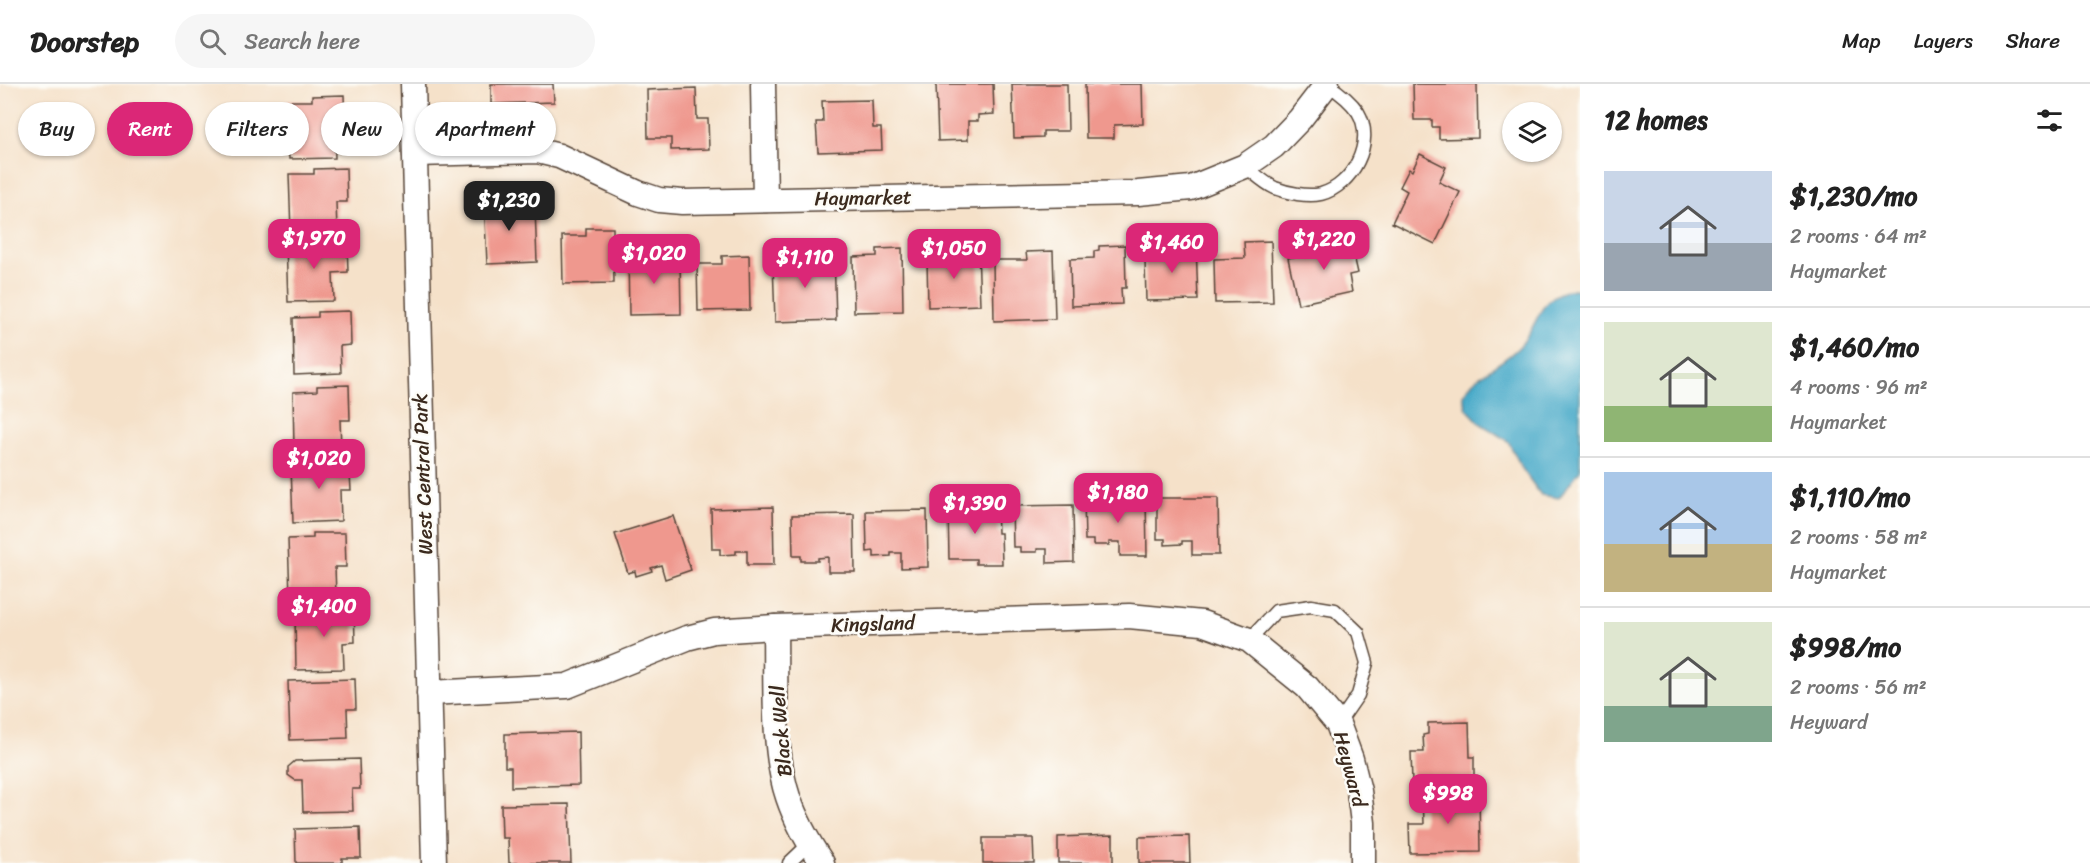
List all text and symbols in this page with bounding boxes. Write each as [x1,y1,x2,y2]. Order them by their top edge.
search box [175,14,595,68]
text: Doorstep [30,17,139,66]
text: Search here [244,22,360,61]
text: Map [1842,22,1881,60]
text: Layers [1914,22,1973,60]
text: Share [2006,22,2060,60]
icon: search [196,25,229,58]
text: 12 homes [1604,97,1708,143]
chip: Buy [18,102,95,156]
chip: Rent [107,102,193,156]
chip: Filters [205,102,309,156]
chip: New [321,102,403,156]
chip: Apartment [415,102,556,156]
map controls [1502,102,1562,162]
button: layers [1502,102,1562,162]
icon: filters [2033,104,2066,137]
text: $1,230/mo [1790,173,1917,219]
street label: Haymarket [814,180,912,216]
pin: $1,230 [460,181,558,232]
text: $1,230 [478,183,540,218]
icon: home [1652,195,1724,267]
pin: $1,970 [265,219,363,270]
text: 2 rooms · 64 m² [1790,219,1927,254]
pin: $1,220 [1275,220,1373,271]
text: $1,970 [282,221,346,256]
text: $1,220 [1292,222,1356,257]
pin: $1,460 [1123,223,1221,274]
text: $1,460 [1140,225,1204,260]
pin: $1,050 [905,229,1003,280]
text: $1,050 [922,231,986,266]
pin: $1,020 [605,234,703,285]
text: $1,020 [622,236,686,271]
pin: $1,110 [756,238,854,289]
text: $1,110 [776,240,834,275]
text: Haymarket [1790,254,1887,289]
text: $1,460/mo [1790,324,1919,370]
icon: home [1652,346,1724,418]
text: 4 rooms · 96 m² [1790,370,1928,405]
street label: West Central Park [403,392,443,555]
text: Haymarket [1790,405,1887,440]
pin: $1,020 [270,439,368,490]
text: $1,020 [287,441,351,476]
pin: $1,180 [1069,473,1167,524]
text: $1,110/mo [1790,474,1910,520]
text: $1,180 [1088,475,1148,510]
pin: $1,390 [926,484,1024,535]
text: $1,390 [943,486,1007,521]
icon: home [1652,496,1724,568]
text: 2 rooms · 58 m² [1790,520,1927,555]
text: Haymarket [1790,555,1887,590]
pin: $1,400 [275,587,373,638]
text: $1,400 [291,589,357,624]
street label: Kingsland [831,605,917,643]
text: $998/mo [1790,624,1901,670]
icon: home [1652,646,1724,718]
text: 2 rooms · 56 m² [1790,670,1927,705]
street label: Black Well [759,683,802,778]
text: Heyward [1790,705,1867,740]
street label: Heyward [1323,727,1377,812]
pin: $998 [1412,774,1484,825]
text: $998 [1423,776,1473,811]

